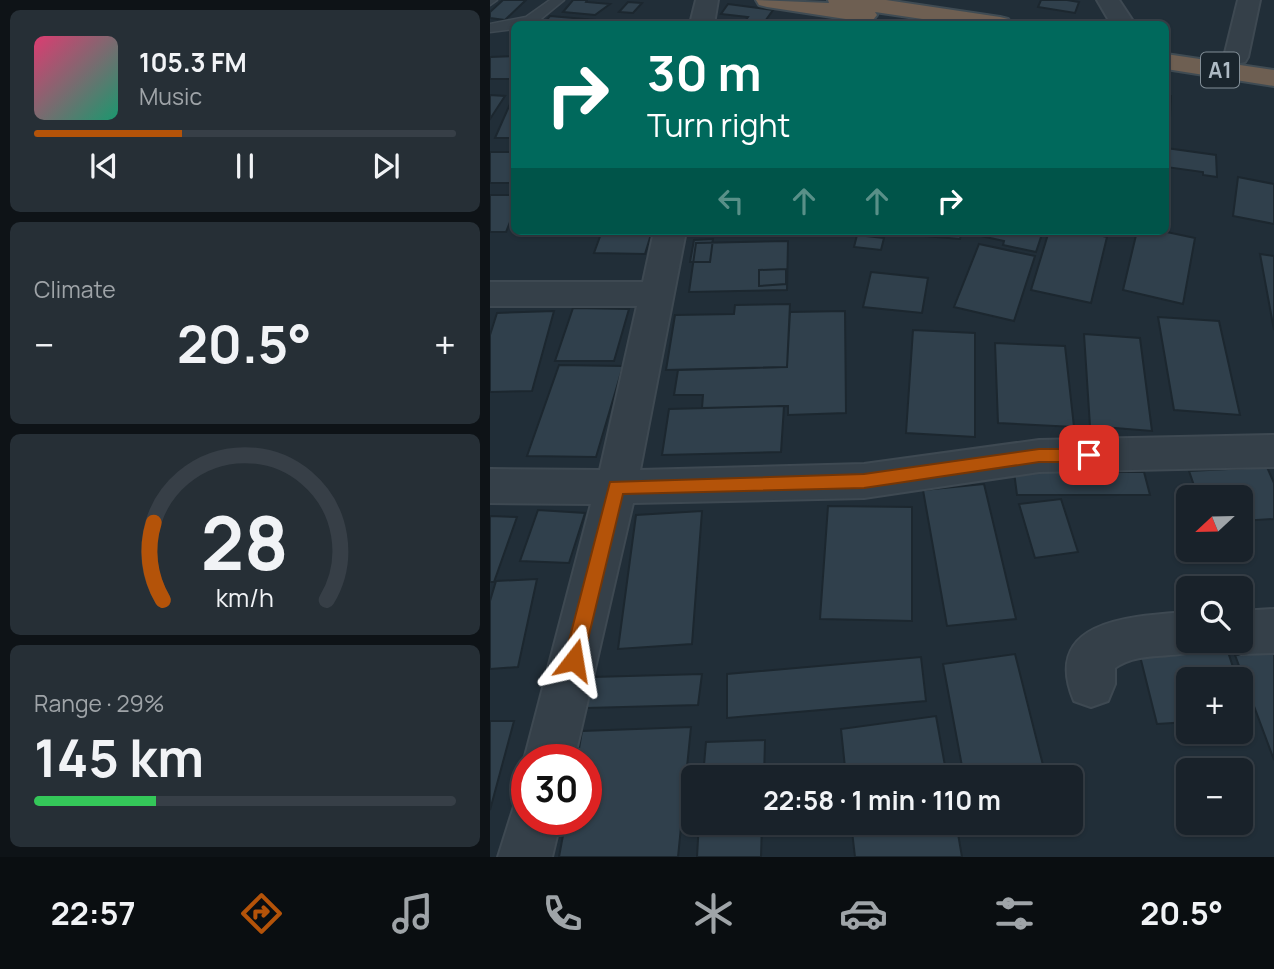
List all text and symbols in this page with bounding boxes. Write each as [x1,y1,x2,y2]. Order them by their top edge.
text: 30 m [647,39,762,106]
text: 105.3 FM [139,44,247,80]
icon: right [532,49,623,140]
road number: A1 [1201,52,1239,88]
text: Music [139,80,202,112]
text: Turn right [647,103,790,147]
icon: previous [85,147,123,185]
icon: pause [226,147,264,185]
icon: next [367,147,405,185]
icon: left [712,182,750,220]
icon: ahead [785,182,823,220]
icon: ahead [858,182,896,220]
icon: right [931,182,969,220]
text: Climate [34,273,116,305]
text: 20.5° [177,308,312,379]
text: − [34,318,55,370]
text: + [434,318,456,370]
pin [1059,425,1119,485]
icon: arrive [1070,436,1108,474]
north arrow [1176,485,1253,562]
map controls [1176,485,1253,835]
text: 28 [201,493,289,593]
button: search [1176,576,1253,653]
text: km/h [216,580,274,615]
position arrow [537,623,611,697]
button: + [1176,667,1253,744]
text: Range · 29% [34,687,165,719]
text: 145 km [34,722,204,793]
speed limit sign: 30 [511,744,602,835]
button: − [1176,758,1253,835]
text: 22:58 · 1 min · 110 m [763,782,1001,818]
icon: directions [237,889,286,938]
icon: music [388,889,437,938]
icon: phone [538,889,587,938]
icon: climate [689,889,738,938]
icon: car [839,889,888,938]
icon: filters [990,889,1039,938]
text: 22:57 [51,891,136,935]
text: 20.5° [1140,891,1223,935]

